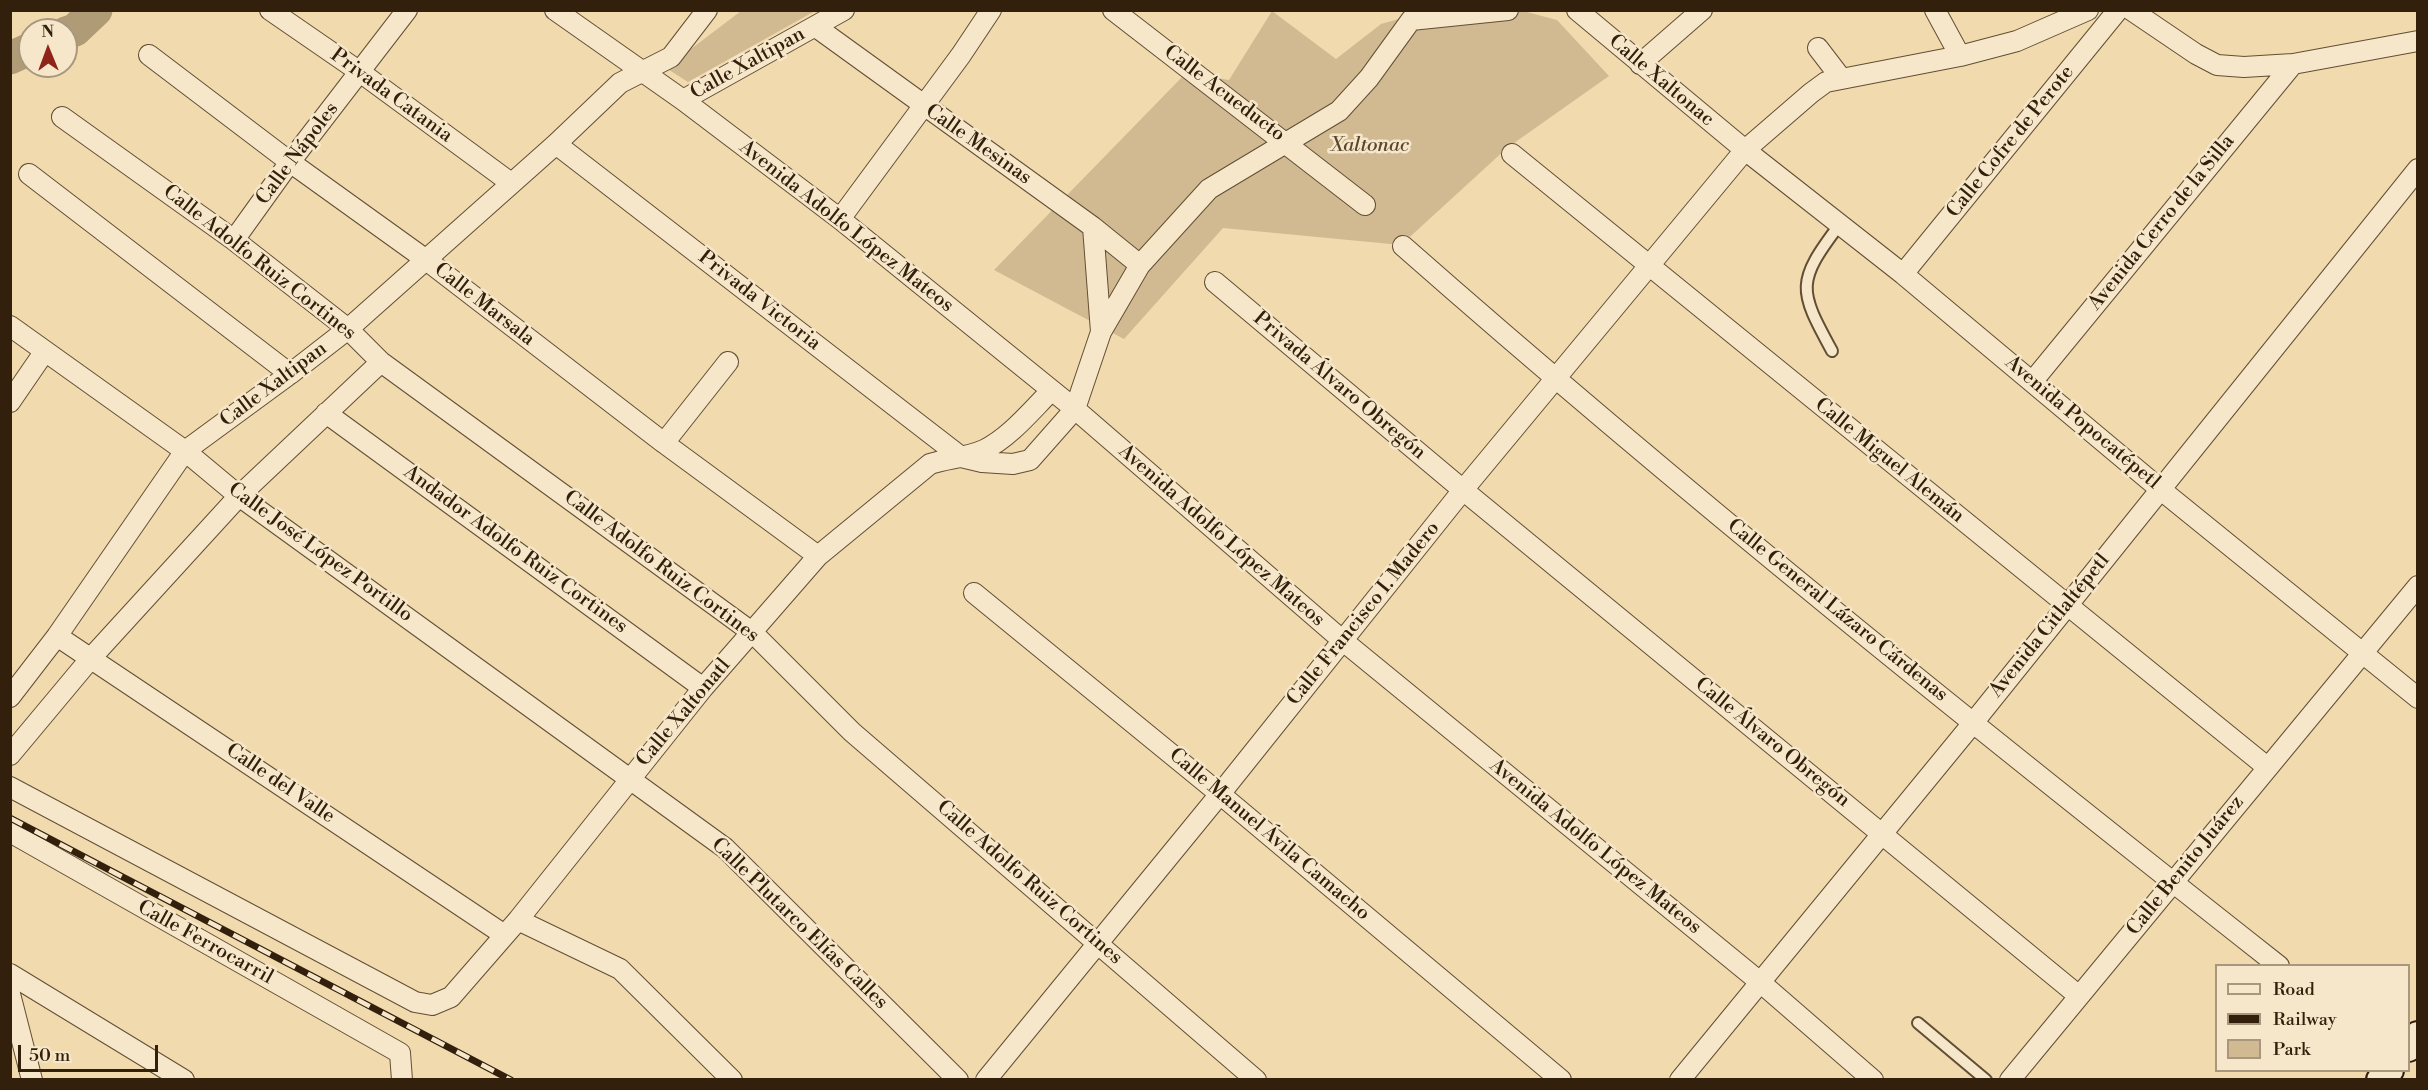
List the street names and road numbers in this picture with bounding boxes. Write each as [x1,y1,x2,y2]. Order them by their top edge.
street label: Calle Xaltipan [687,23,809,105]
street label: Calle Xaltonac [1603,30,1719,132]
street label: Calle Acueducto [1159,41,1289,147]
street label: Privada Catania [325,44,457,148]
street label: Calle Cofre de Perote [1942,61,2080,223]
street label: Calle Nápoles [252,98,344,210]
street label: Calle Mesinas [920,100,1036,190]
street label: Avenida Cerro de la Silla [2084,130,2240,316]
street label: Avenida Adolfo López Mateos [734,136,958,318]
street label: Calle Adolfo Ruiz Cortines [158,180,360,346]
street label: Privada Victoria [693,246,825,356]
street label: Calle Marsala [429,258,539,352]
street label: Privada Álvaro Obregón [1248,307,1430,465]
street label: Calle Xaltipan [216,337,332,433]
street label: Avenida Popocatépetl [2000,351,2164,495]
street label: Calle Miguel Alemán [1809,393,1969,529]
street label: Avenida Adolfo López Mateos [1113,440,1329,632]
street label: Andador Adolfo Ruiz Cortines [398,461,632,639]
street label: Calle José López Portillo [223,478,417,628]
street label: Calle Adolfo Ruiz Cortines [559,486,763,648]
street label: Calle General Lázaro Cárdenas [1722,515,1952,707]
street label: Calle Francisco I. Madero [1282,517,1446,711]
street label: Avenida Citlaltépetl [1985,549,2115,703]
street label: Calle Xaltonatl [632,654,736,772]
street label: Calle Álvaro Obregón [1690,673,1854,813]
street label: Calle del Valle [221,739,339,829]
street label: Calle Manuel Ávila Camacho [1164,744,1374,926]
street label: Avenida Adolfo López Mateos [1484,754,1706,940]
street label: Calle Benito Juárez [2122,791,2250,941]
street label: Calle Adolfo Ruiz Cortines [931,796,1127,970]
street label: Calle Plutarco Elías Calles [706,833,892,1015]
street label: Calle Ferrocarril [133,896,277,990]

